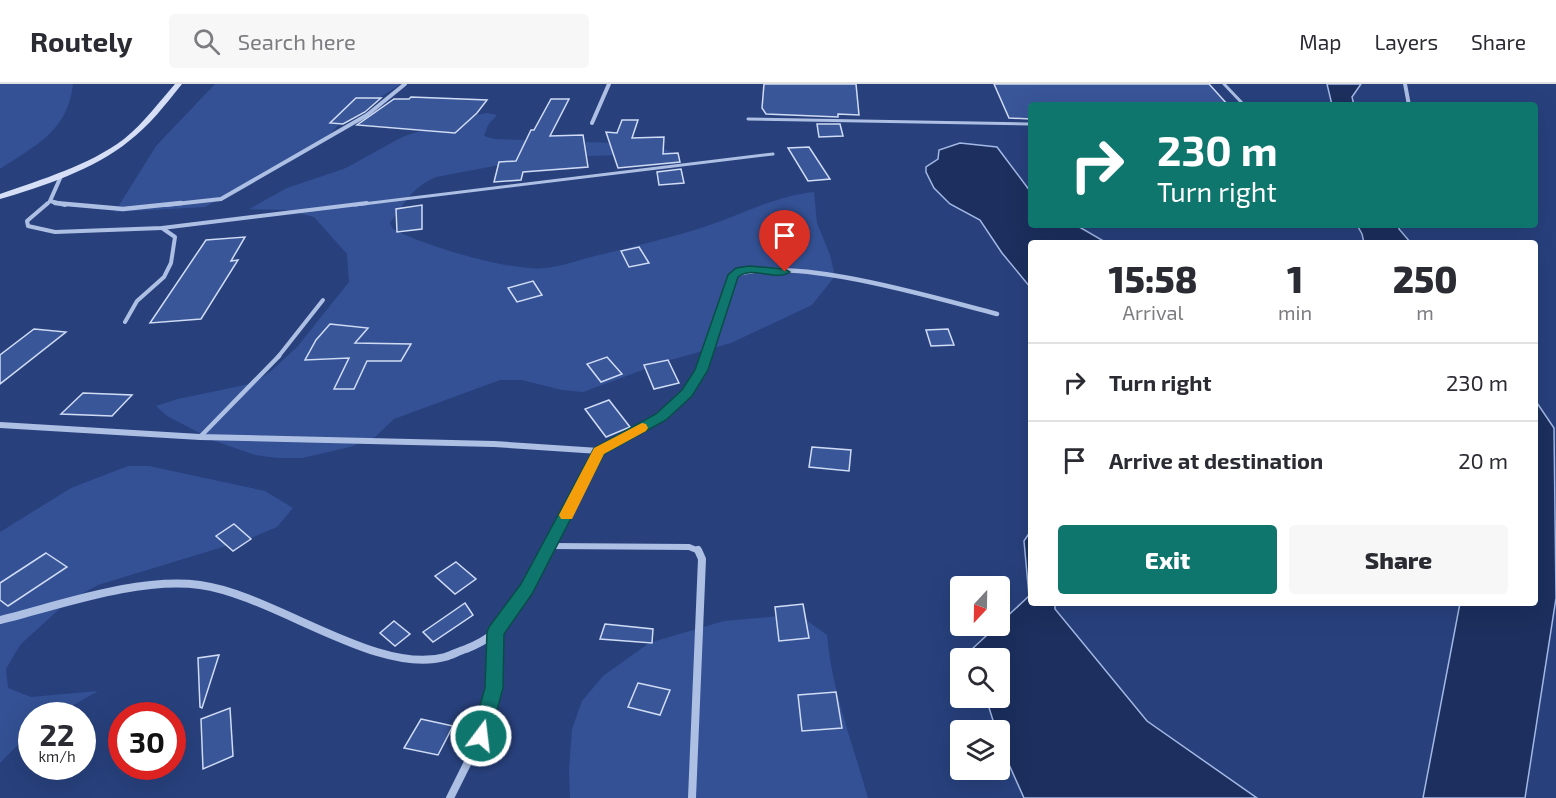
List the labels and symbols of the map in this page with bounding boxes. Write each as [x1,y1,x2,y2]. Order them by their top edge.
pin [759,210,810,272]
north arrow [950,576,1010,636]
speed limit sign: 30 [108,702,186,780]
position arrow [449,704,513,768]

